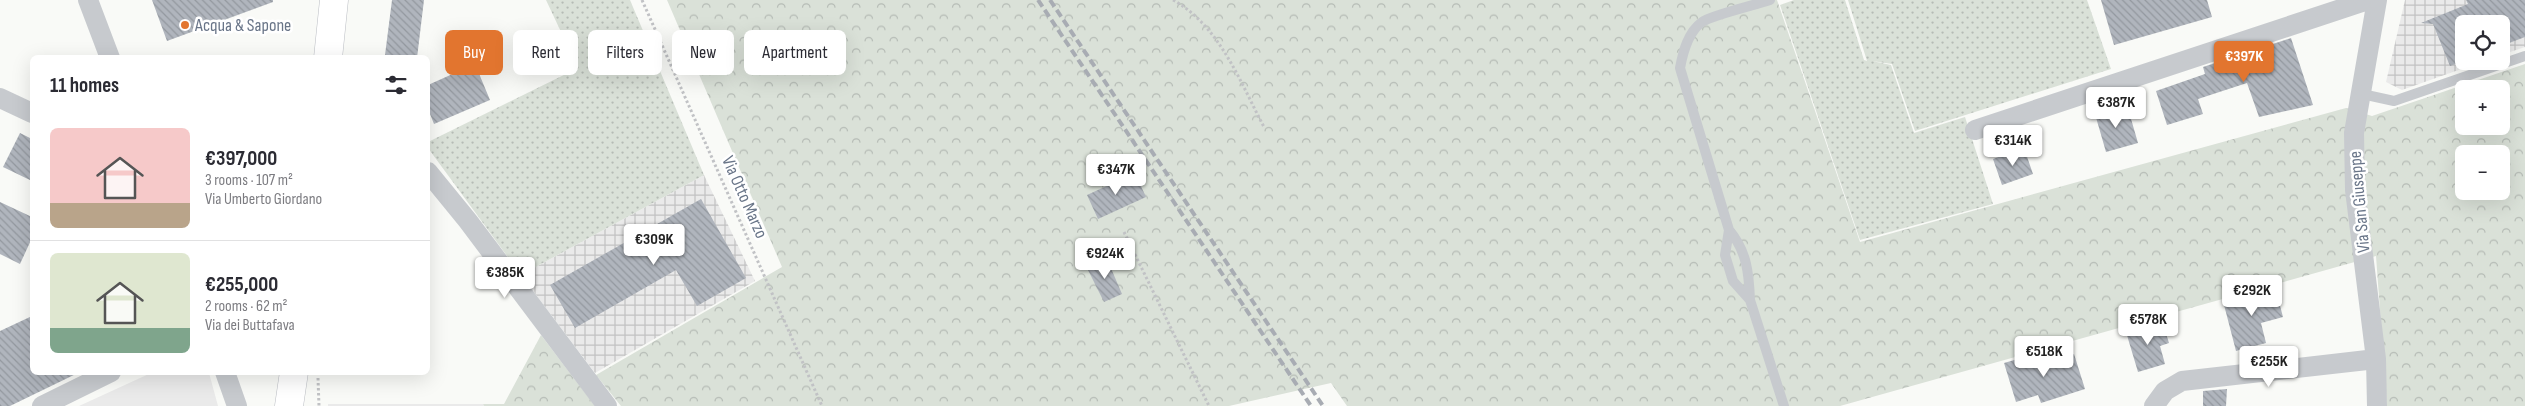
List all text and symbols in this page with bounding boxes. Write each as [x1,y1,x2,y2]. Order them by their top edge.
place label: Acqua & Sapone [194,15,291,36]
map controls [2455,15,2510,200]
button: locate [2455,15,2510,70]
marker: Acqua & Sapone [179,19,191,31]
chip: Buy [445,30,503,75]
chip: Rent [513,30,578,75]
chip: Filters [588,30,662,75]
chip: New [672,30,734,75]
chip: Apartment [744,30,846,75]
pin: €397K [2209,41,2279,83]
text: €397K [2225,47,2263,66]
icon: filters [382,71,410,99]
text: 11 homes [50,73,119,98]
button: + [2455,80,2510,135]
pin: €387K [2081,86,2151,129]
text: €387K [2097,93,2135,112]
pin: €314K [1978,124,2048,167]
text: €314K [1994,131,2032,150]
button: − [2455,145,2510,200]
text: €397,000 [205,146,277,171]
icon: home [90,148,150,208]
street label: Via San Giuseppe [2345,150,2374,254]
street label: Via Otto Marzo [717,153,772,242]
pin: €347K [1081,154,1151,196]
text: €347K [1097,160,1135,179]
text: 3 rooms · 107 m² [205,171,293,190]
text: Via Umberto Giordano [205,190,322,209]
pin: €309K [619,224,689,266]
text: €309K [635,230,673,249]
pin: €924K [1070,238,1140,280]
text: €924K [1086,244,1124,263]
pin: €385K [470,256,540,299]
text: €385K [486,263,524,282]
text: €255,000 [205,272,278,297]
icon: home [90,273,150,333]
pin: €292K [2217,274,2287,317]
text: €292K [2233,281,2271,300]
text: 2 rooms · 62 m² [205,297,288,316]
pin: €578K [2113,304,2183,346]
text: €578K [2129,310,2167,329]
text: Via dei Buttafava [205,316,295,335]
pin: €518K [2009,336,2079,378]
text: €518K [2025,342,2063,361]
pin: €255K [2234,346,2304,388]
text: €255K [2250,352,2288,371]

